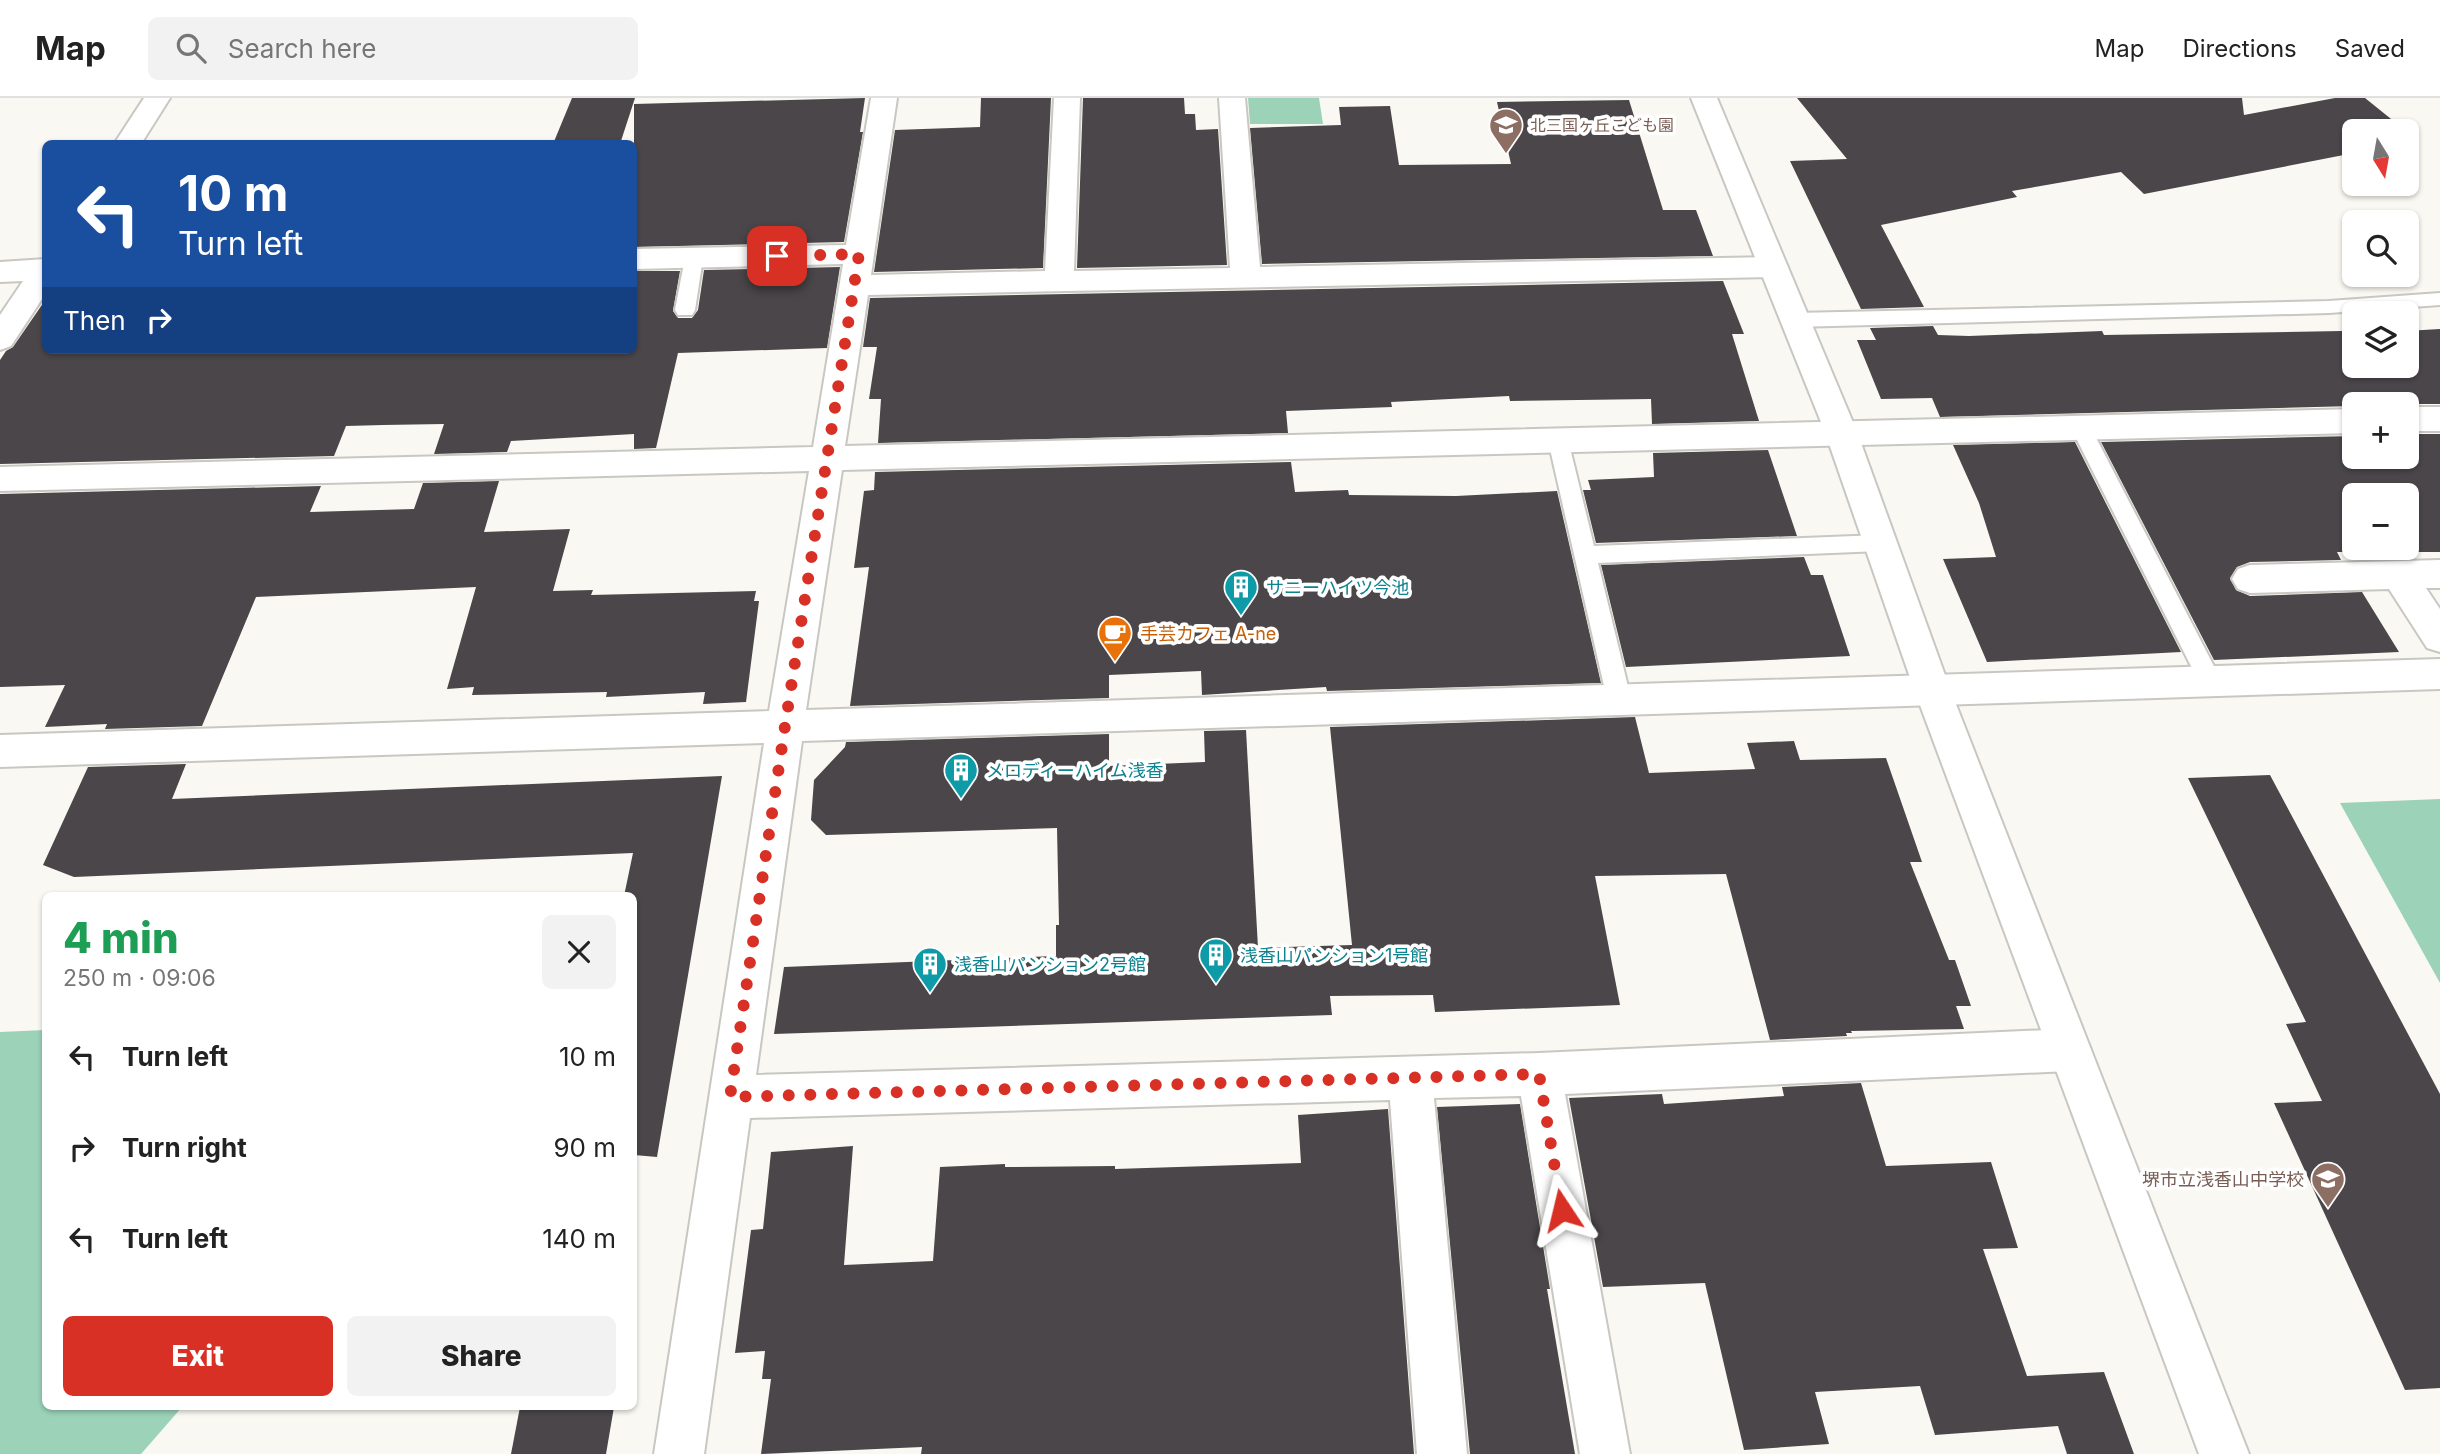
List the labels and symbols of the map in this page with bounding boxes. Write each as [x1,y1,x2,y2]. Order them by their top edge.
school or university icon: 北三国ヶ丘こども園 [1487,106,1525,155]
place label: 北三国ヶ丘こども園 [1530,115,1674,135]
north arrow [2342,119,2418,196]
pin [747,226,807,286]
building icon: サニーハイツ今池 [1222,568,1260,617]
place label: サニーハイツ今池 [1266,577,1409,598]
cafe icon: 手芸カフェ A-ne [1096,614,1134,663]
place label: 手芸カフェ A-ne [1140,623,1276,644]
building icon: メロディーハイム浅香 [942,751,980,800]
place label: メロディーハイム浅香 [986,760,1164,781]
building icon: 浅香山パンション1号館 [1197,936,1235,985]
building icon: 浅香山パンション2号館 [911,945,949,994]
place label: 浅香山パンション1号館 [1240,945,1428,966]
place label: 浅香山パンション2号館 [954,954,1146,975]
school or university icon: 堺市立浅香山中学校 [2309,1160,2347,1209]
place label: 堺市立浅香山中学校 [2142,1169,2304,1190]
position arrow [1525,1173,1599,1247]

